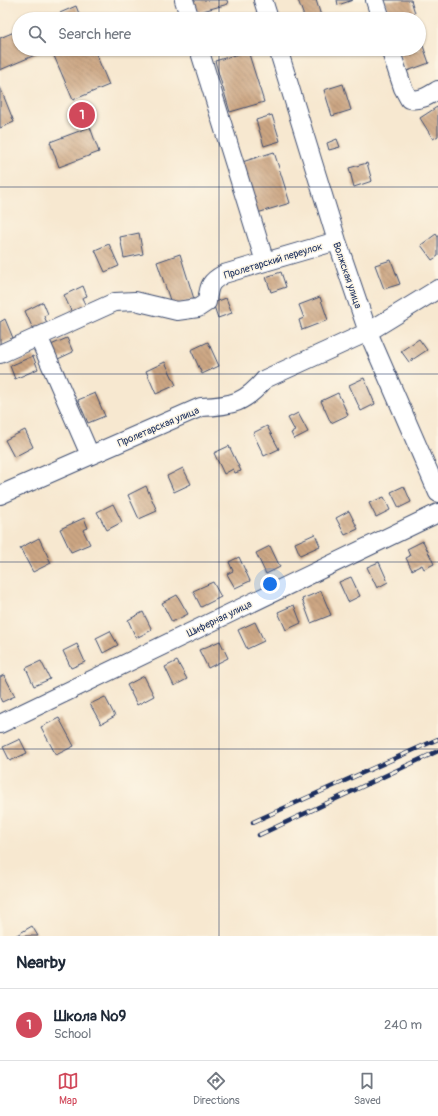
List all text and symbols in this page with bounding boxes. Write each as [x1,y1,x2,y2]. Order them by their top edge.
search box [12,12,426,56]
icon: search [26,23,48,45]
text: Search here [58,25,131,44]
pin: 1 [69,100,95,130]
street label: Пролетарский переулок [223,240,324,282]
street label: Волжская улица [330,241,364,310]
street label: Пролетарская улица [116,404,201,450]
your location [260,574,280,594]
street label: Шиферная улица [185,598,254,640]
text: Nearby [16,952,65,973]
text: Школа №9 [54,1007,126,1026]
text: 1 [26,1017,32,1033]
text: 240 m [384,1017,422,1033]
text: School [54,1026,91,1042]
tab: Map [57,1070,79,1107]
tab: Directions [193,1070,240,1107]
tab: Saved [354,1070,381,1107]

